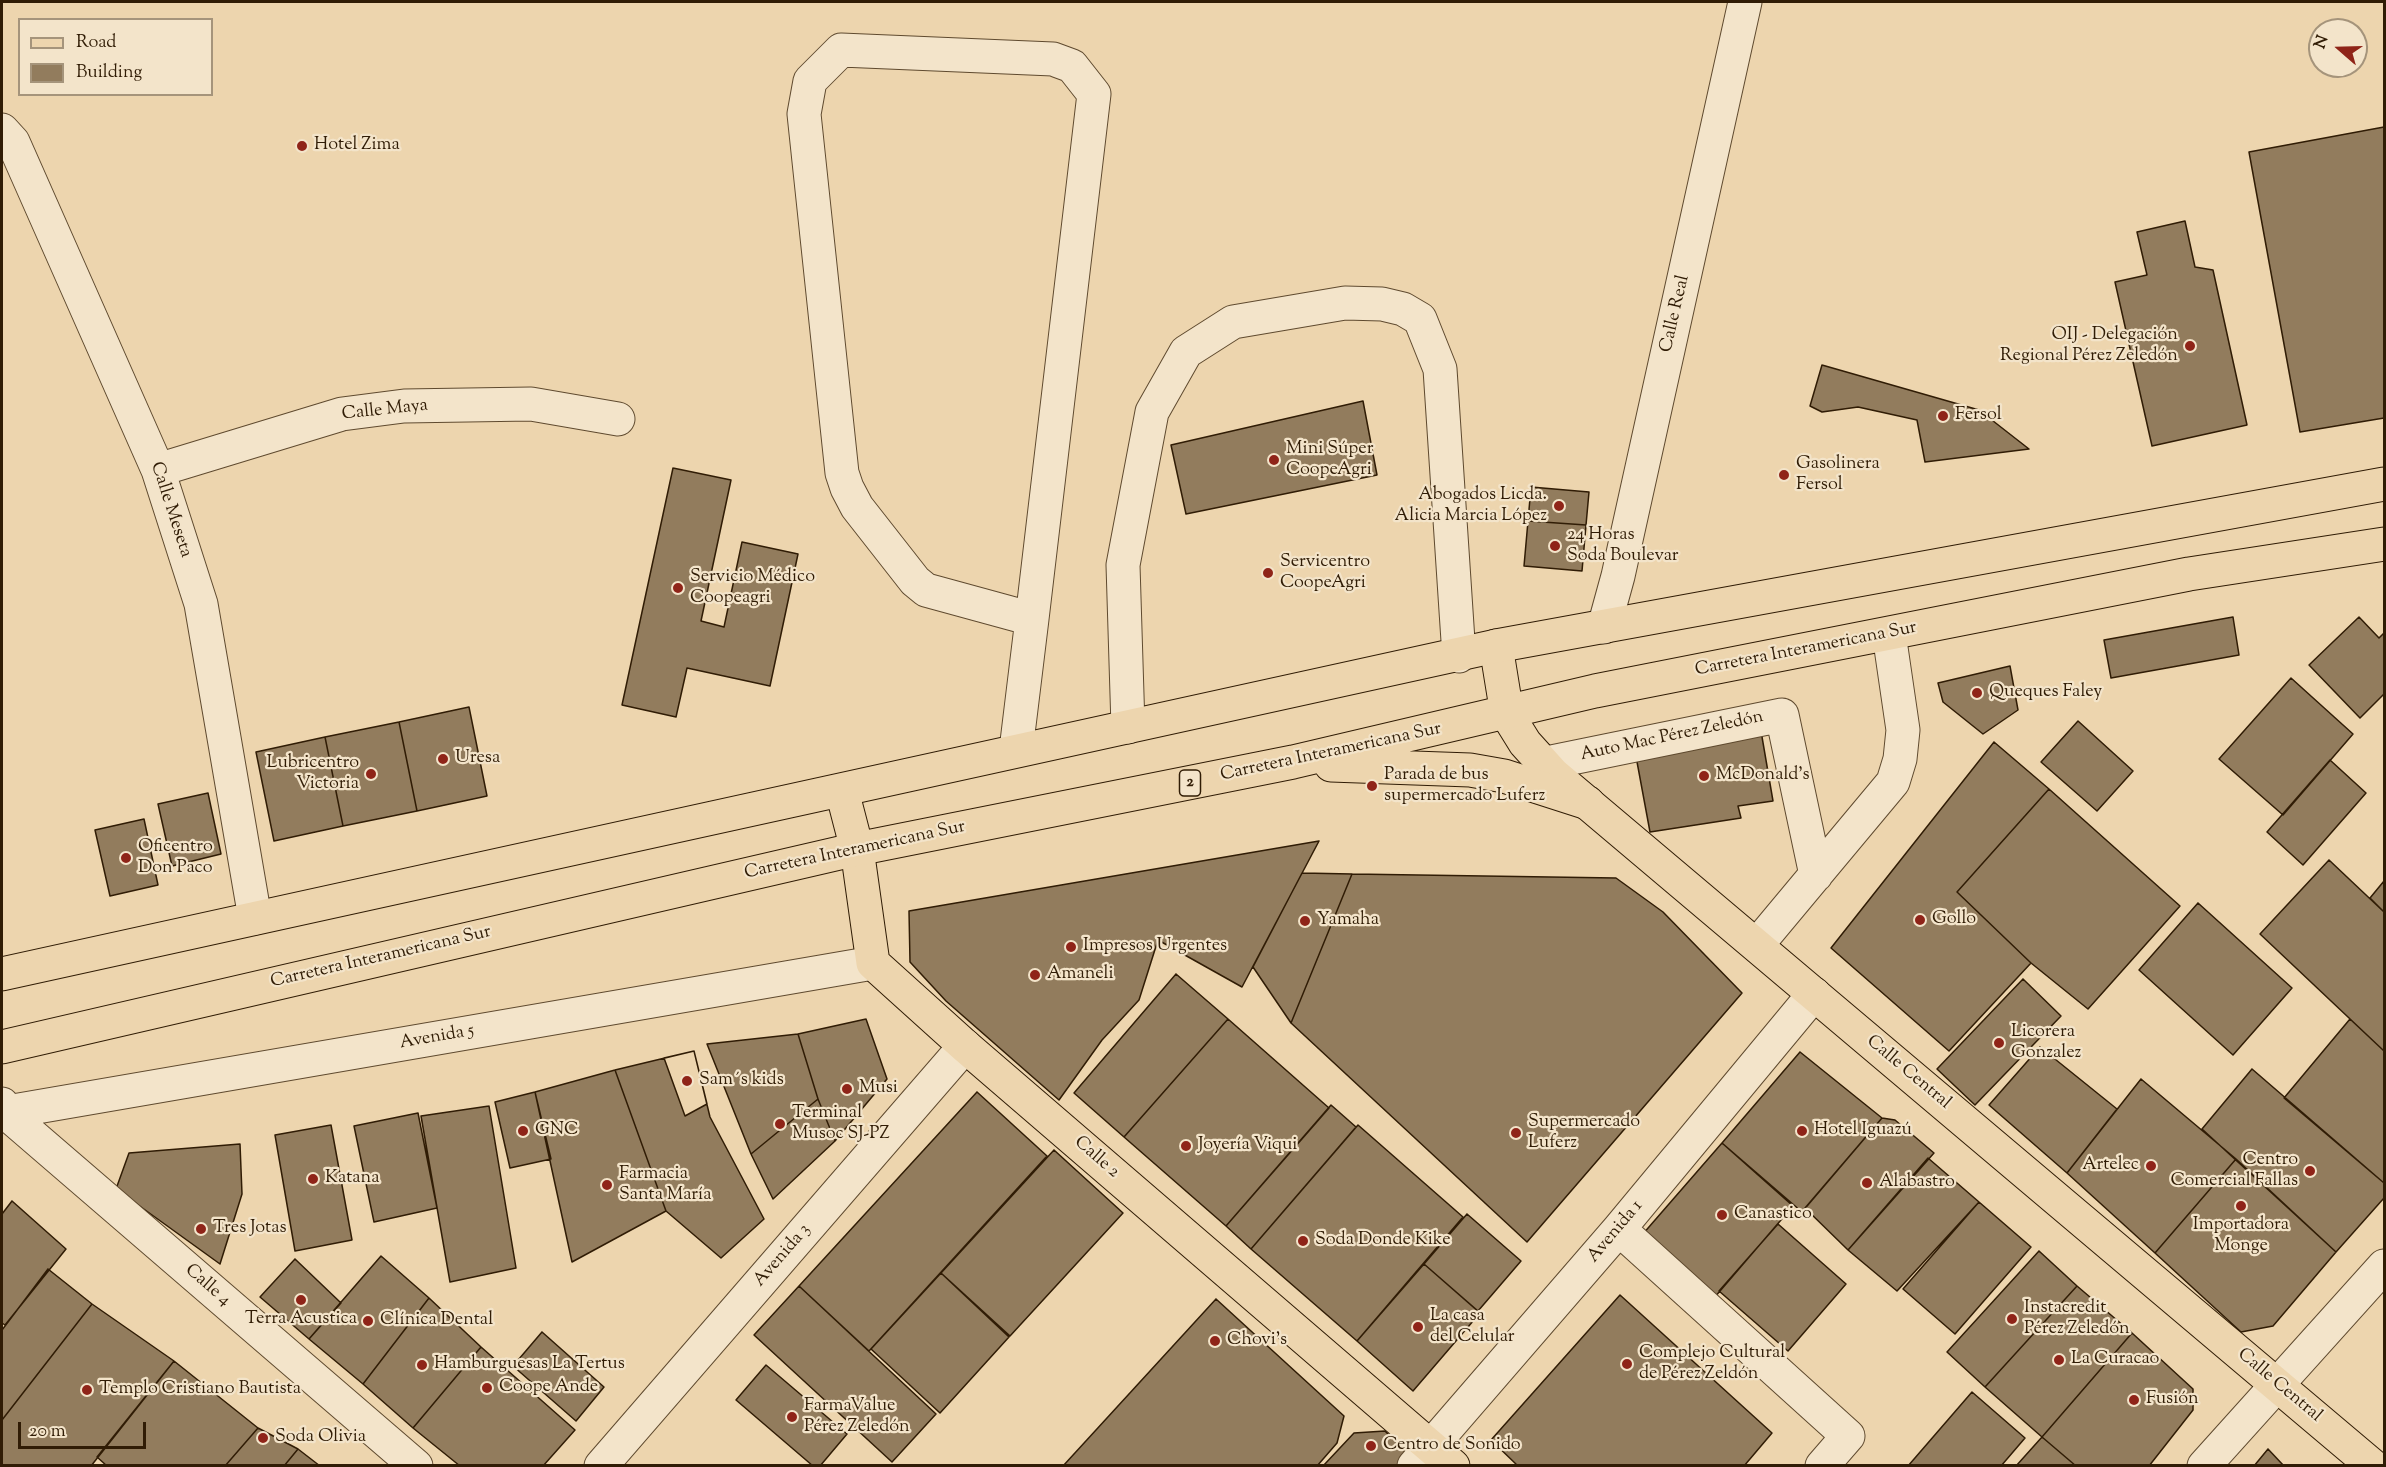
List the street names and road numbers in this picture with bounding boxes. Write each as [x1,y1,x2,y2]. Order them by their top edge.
street label: Calle Real [1657,273,1695,355]
street label: Calle Maya [341,396,429,426]
street label: Calle Meseta [144,460,196,560]
street label: Carretera Interamericana Sur [1693,618,1919,682]
street label: Auto Mac Pérez Zeledón [1579,707,1765,767]
street label: Carretera Interamericana Sur [1219,719,1443,787]
road number: 2 [1180,770,1200,796]
street label: Carretera Interamericana Sur [743,817,967,885]
street label: Carretera Interamericana Sur [269,922,493,994]
street label: Avenida 5 [398,1021,476,1055]
street label: Calle Central [1861,1031,1955,1115]
street label: Calle 2 [1069,1132,1123,1184]
street label: Avenida 1 [1584,1196,1648,1268]
street label: Avenida 3 [750,1220,816,1292]
street label: Calle 4 [180,1260,234,1312]
street label: Calle Central [2232,1344,2326,1428]

